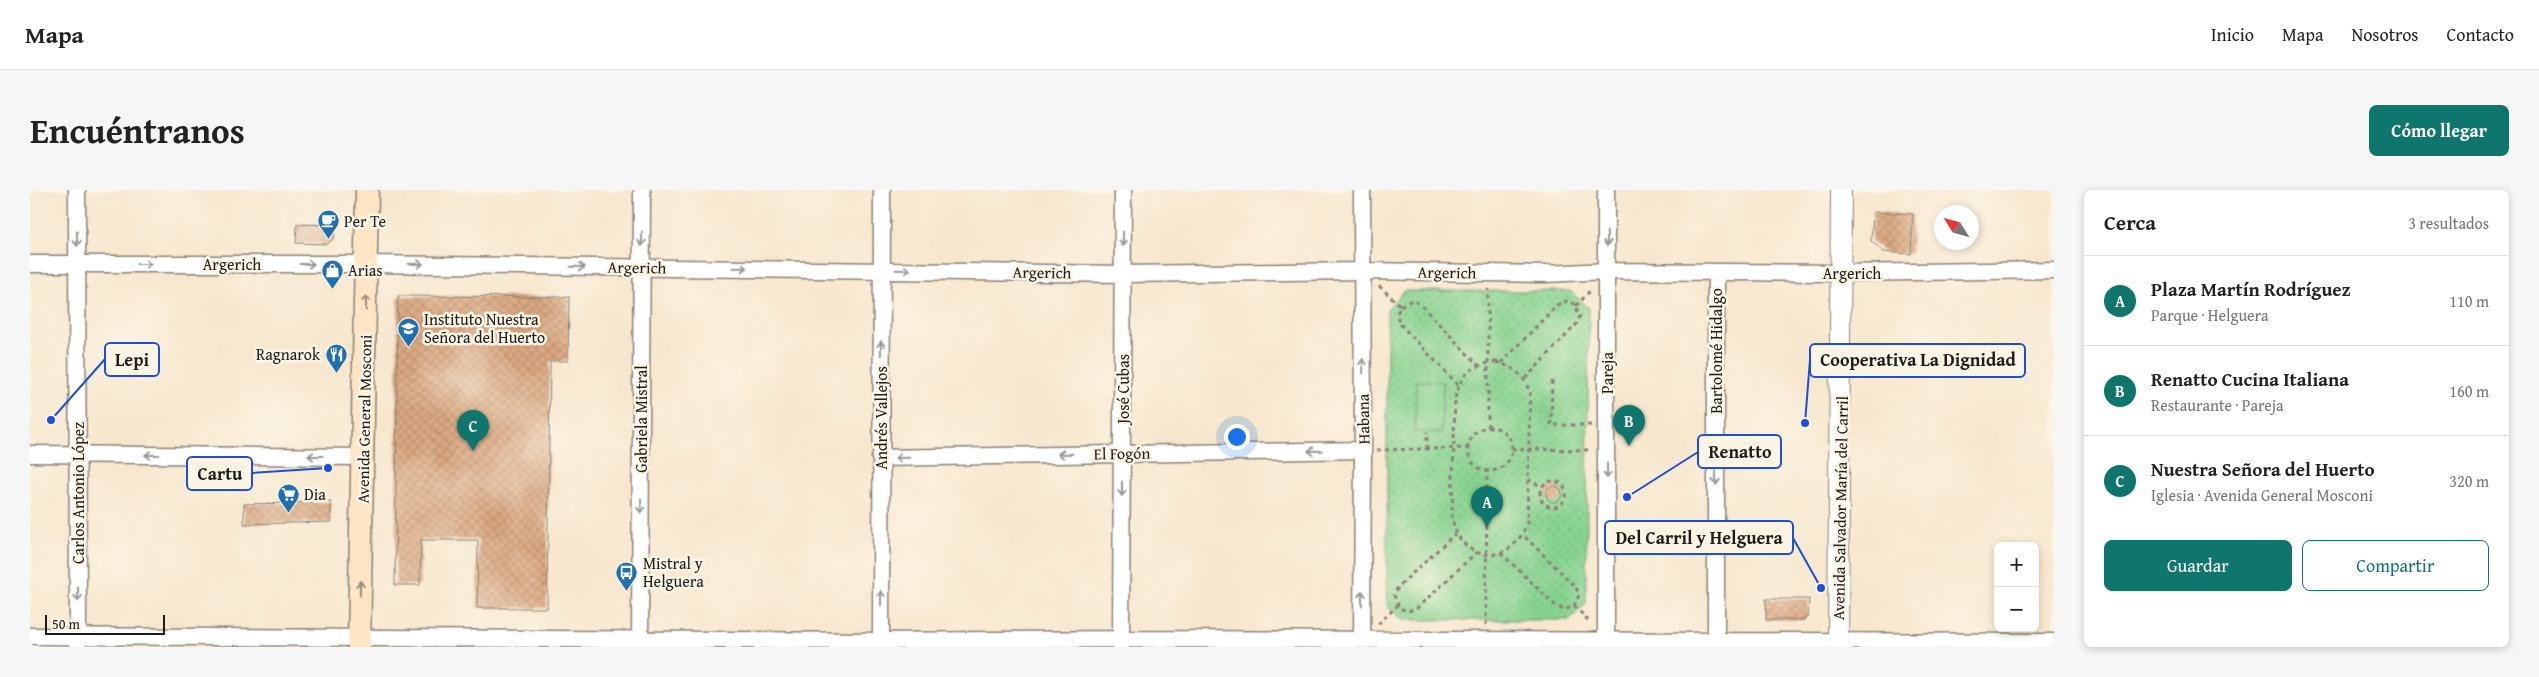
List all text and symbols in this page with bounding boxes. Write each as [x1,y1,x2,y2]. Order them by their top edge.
text: Mapa [25,17,84,52]
text: Inicio [2211,21,2254,48]
text: Mapa [2282,21,2323,48]
text: Nosotros [2351,21,2419,48]
text: Contacto [2447,21,2514,48]
text: Encuéntranos [30,105,245,156]
button: Cómo llegar [2369,105,2509,156]
north arrow [1934,205,1979,250]
text: Cerca [2104,207,2156,238]
cafe icon: Per Te [316,209,340,240]
place label: Per Te [344,209,386,233]
text: 3 resultados [2408,211,2489,235]
one-way arrow [73,230,82,246]
one-way arrow [637,230,647,246]
one-way arrow [1118,230,1128,246]
one-way arrow [1602,230,1612,246]
street label: Argerich [203,252,261,276]
street label: Argerich [607,254,667,280]
shop icon: Arias [320,258,344,289]
place label: Arias [348,258,383,282]
one-way arrow [136,259,152,269]
one-way arrow [298,259,314,269]
street label: Argerich [1012,259,1072,285]
street label: Argerich [1417,259,1477,285]
one-way arrow [407,260,423,269]
street label: Argerich [1823,261,1881,285]
one-way arrow [570,262,586,271]
one-way arrow [732,264,748,273]
one-way arrow [894,265,911,275]
text: Plaza Martín Rodríguez [2151,275,2351,303]
street label: Bartolomé Hidalgo [1704,288,1728,414]
text: A [2115,289,2125,313]
text: 110 m [2449,289,2489,313]
one-way arrow [361,295,371,311]
text: Parque · Helguera [2151,303,2269,327]
place label: Instituto Nuestra Señora del Huerto [424,307,545,349]
school or university icon: Instituto Nuestra Señora del Huerto [396,316,420,347]
street label: Avenida General Mosconi [351,334,377,504]
one-way arrow [876,341,886,357]
place label: Ragnarok [256,342,321,366]
restaurant icon: Ragnarok [324,342,348,373]
callout: Lepi [105,343,159,376]
callout: Cooperativa La Dignidad [1810,344,2025,377]
text: Lepi [115,346,149,373]
text: Cooperativa La Dignidad [1820,346,2016,373]
street label: Pareja [1595,352,1619,394]
street label: José Cubas [1111,354,1135,426]
one-way arrow [1358,358,1368,374]
street label: Gabriela Mistral [629,365,653,473]
text: Renatto Cucina Italiana [2151,365,2349,393]
street label: Andrés Vallejos [869,366,893,470]
text: B [2115,379,2125,403]
text: 160 m [2449,379,2489,403]
street label: Habana [1351,393,1375,444]
text: Restaurante · Pareja [2151,393,2284,417]
street label: Avenida Salvador María del Carril [1826,395,1854,620]
pin: B [1613,405,1645,446]
pin: C [457,410,489,451]
street label: Carlos Antonio López [66,422,90,564]
your location [1224,424,1250,450]
callout: Renatto [1698,435,1781,468]
text: Renatto [1708,438,1772,465]
street label: El Fogón [1094,441,1151,465]
one-way arrow [1307,446,1323,456]
one-way arrow [1057,449,1073,459]
one-way arrow [145,450,161,460]
one-way arrow [307,451,324,461]
one-way arrow [894,453,910,462]
text: Nuestra Señora del Huerto [2151,455,2375,483]
callout: Cartu [187,457,252,490]
text: Cartu [198,460,243,487]
one-way arrow [1602,462,1612,479]
text: C [2115,469,2125,493]
text: 320 m [2449,469,2489,493]
one-way arrow [1711,470,1721,486]
one-way arrow [1117,480,1127,496]
supermarket icon: Dia [276,482,300,513]
place label: Dia [304,482,326,506]
text: Iglesia · Avenida General Mosconi [2151,483,2373,507]
pin: A [1471,486,1503,527]
one-way arrow [636,498,645,514]
callout: Del Carril y Helguera [1605,521,1793,554]
text: Del Carril y Helguera [1615,524,1783,551]
button: Guardar [2104,540,2292,591]
button: Compartir [2302,540,2489,591]
map controls [1994,542,2039,632]
button: + [1994,542,2039,587]
place label: Mistral y Helguera [643,551,704,593]
bus stop icon: Mistral y Helguera [615,560,639,591]
one-way arrow [356,580,365,596]
one-way arrow [73,585,83,601]
button: − [1994,587,2039,632]
one-way arrow [876,591,886,607]
one-way arrow [1357,591,1367,607]
scale bar [45,612,165,635]
text: 50 m [52,614,80,634]

